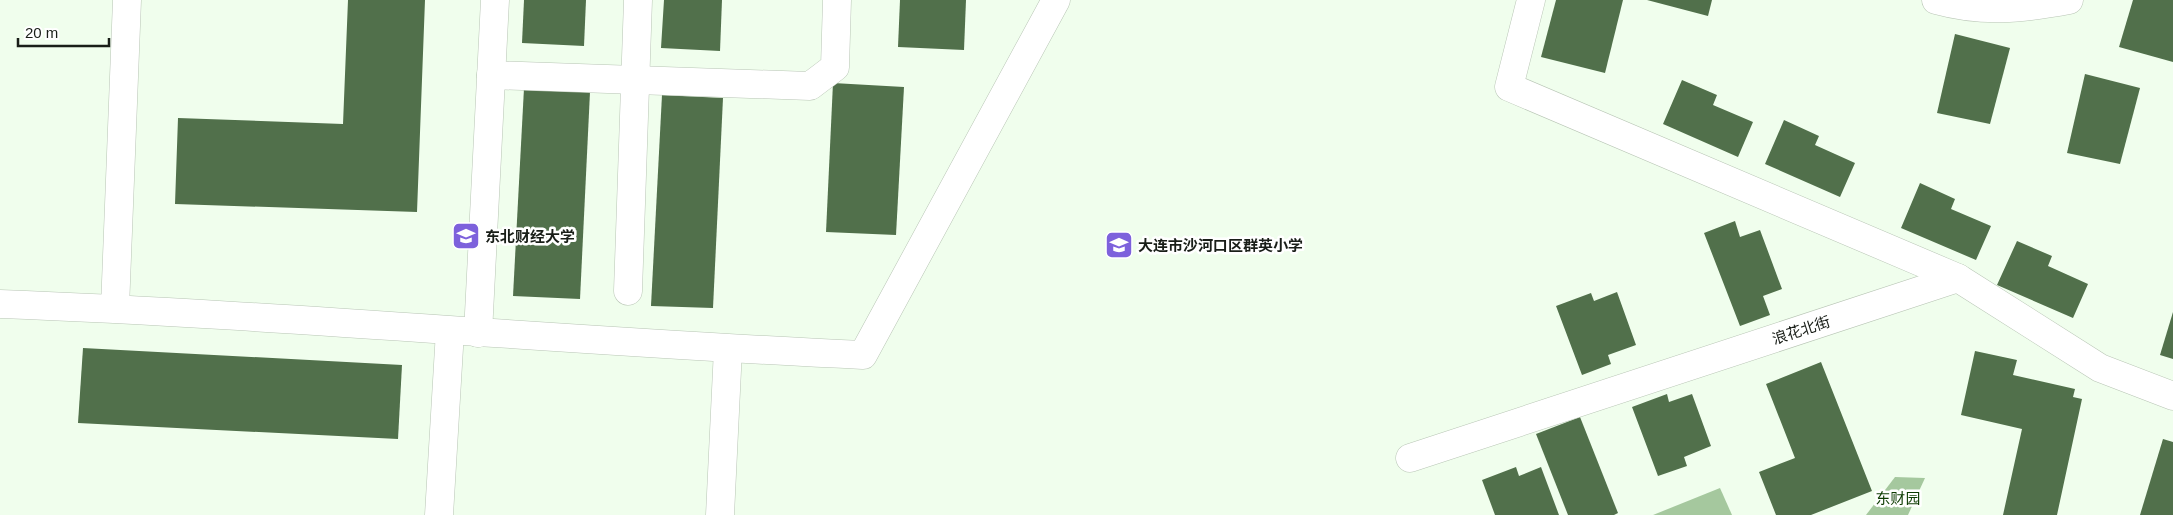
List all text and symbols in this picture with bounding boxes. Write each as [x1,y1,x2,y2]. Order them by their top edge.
scale bar [18,15,109,47]
text: 20 m [25,24,58,41]
school or university icon: 东北财经大学 [451,221,481,251]
place label: 东北财经大学 [485,228,575,245]
school or university icon: 大连市沙河口区群英小学 [1104,230,1134,260]
place label: 大连市沙河口区群英小学 [1138,237,1303,254]
street label: 浪花北街 [1770,313,1832,347]
park label: 东财园 [1875,490,1921,507]

